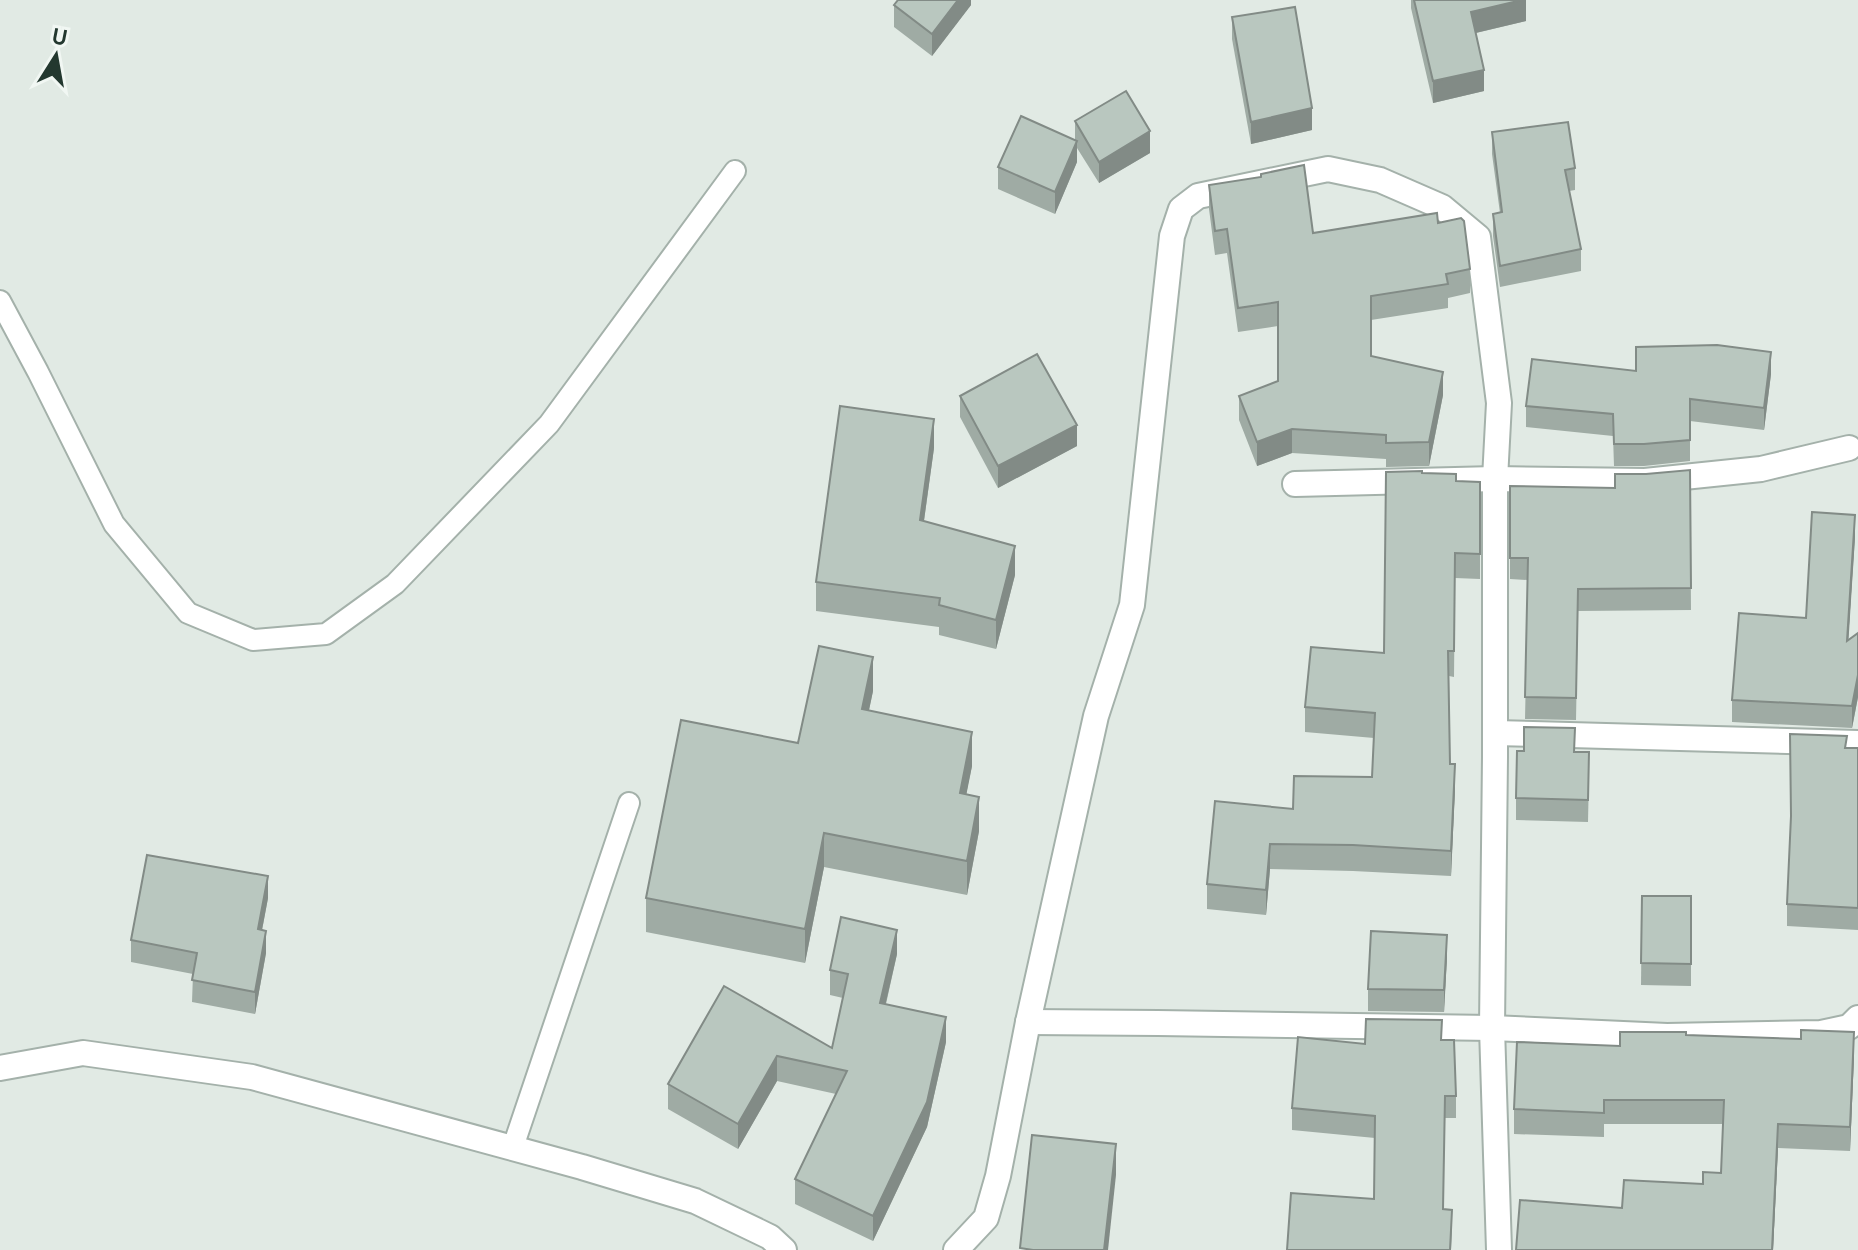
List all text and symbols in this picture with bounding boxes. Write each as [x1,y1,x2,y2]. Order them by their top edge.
north arrow [16,16,96,96]
text: U [50,21,70,52]

